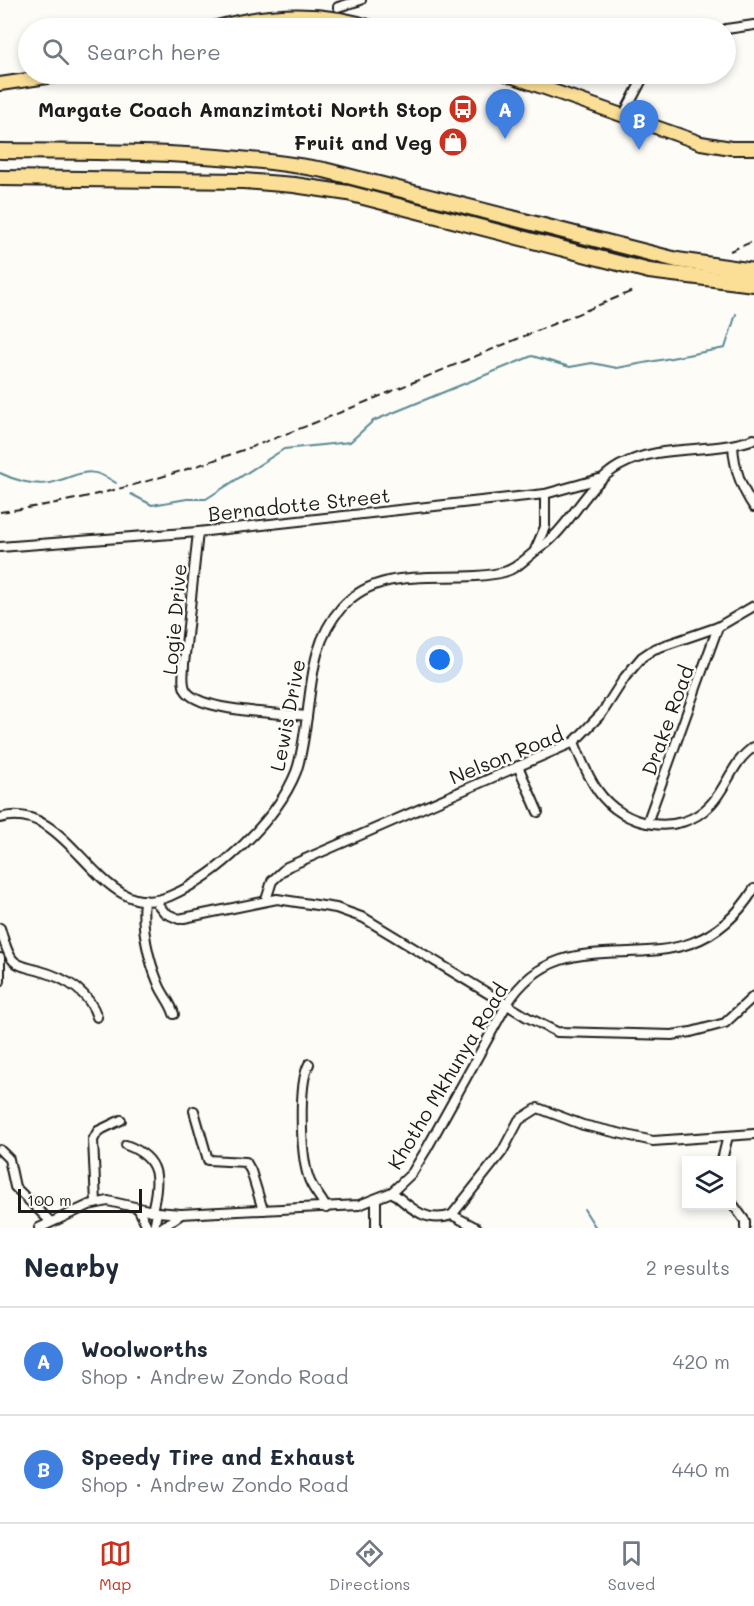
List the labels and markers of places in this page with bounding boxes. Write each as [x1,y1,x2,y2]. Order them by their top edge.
pin: A [486,90,524,139]
bus stop icon: Margate Coach Amanzimtoti North Stop [447,93,479,125]
place label: Margate Coach Amanzimtoti North Stop [38,96,442,122]
pin: B [620,100,658,150]
shop icon: Fruit and Veg [437,126,469,158]
place label: Fruit and Veg [294,129,432,155]

